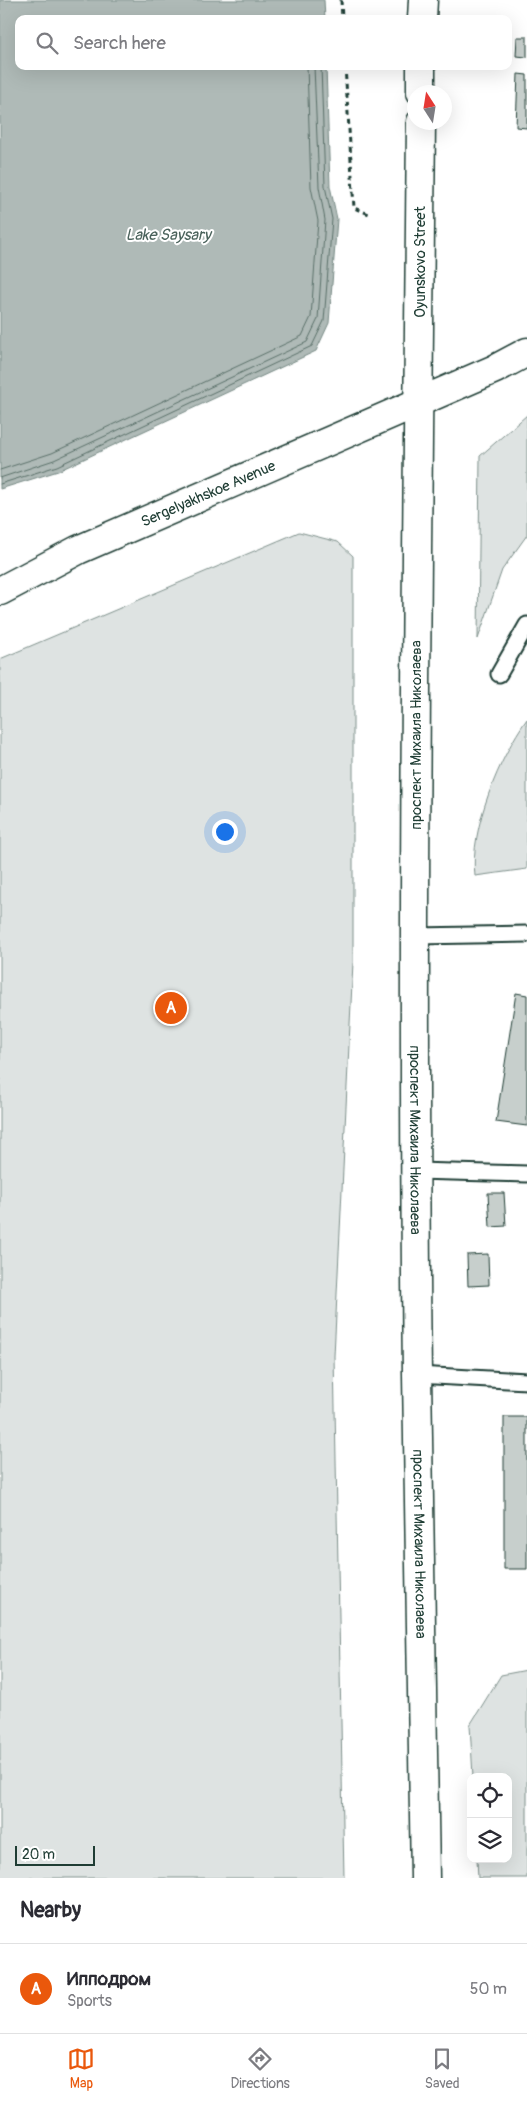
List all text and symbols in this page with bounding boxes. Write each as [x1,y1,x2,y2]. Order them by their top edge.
search box [15,15,512,70]
icon: search [33,29,61,57]
text: Search here [73,31,166,55]
north arrow [407,85,452,130]
street label: Oyunskovo Street [411,205,430,318]
water label: Lake Saysary [125,225,213,245]
street label: Sergelyakhskoe Avenue [138,456,279,531]
street label: проспект Михаила Николаева [407,640,426,830]
your location [212,819,238,845]
pin: A [155,989,187,1027]
street label: проспект Михаила Николаева [405,1045,425,1235]
street label: проспект Михаила Николаева [408,1449,430,1639]
map controls [467,1773,512,1863]
button: locate [467,1773,512,1818]
button: layers [467,1818,512,1863]
scale bar [15,1843,95,1866]
text: 20 m [22,1846,55,1863]
text: Nearby [20,1897,81,1924]
text: Ипподром [67,1967,151,1991]
text: A [31,1979,41,1999]
text: 50 m [470,1979,507,1999]
text: Sports [67,1991,112,2011]
tab: Map [67,2045,95,2092]
tab: Directions [230,2045,290,2092]
tab: Saved [425,2045,460,2092]

